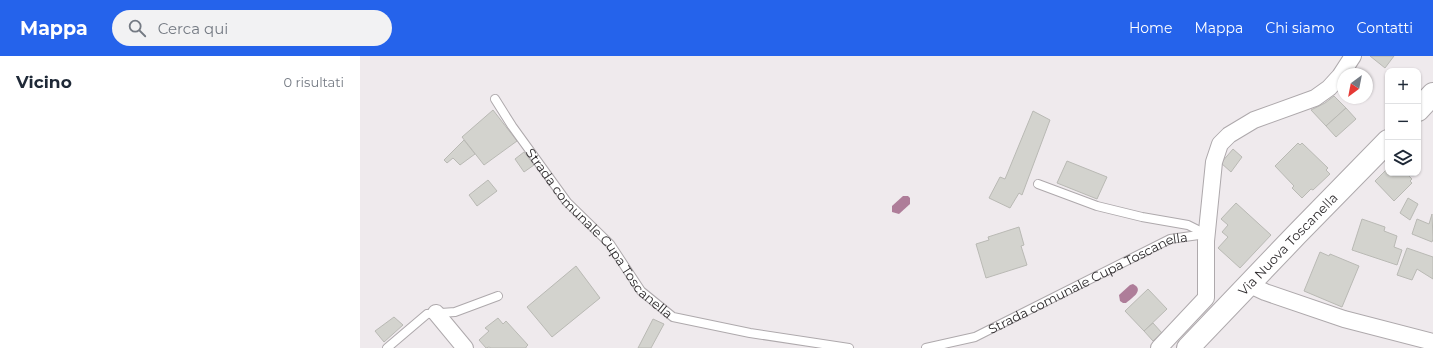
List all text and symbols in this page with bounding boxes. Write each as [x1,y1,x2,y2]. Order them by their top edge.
search box [112,10,392,46]
text: Mappa [20,17,88,40]
icon: search [126,17,148,39]
text: Cerca qui [158,19,228,38]
text: Home [1129,19,1172,37]
text: Mappa [1194,19,1243,37]
text: Chi siamo [1265,19,1335,37]
text: Contatti [1357,19,1413,37]
north arrow [1337,68,1373,104]
map controls [1385,68,1421,176]
button: + [1385,68,1421,104]
text: Vicino [16,72,72,92]
text: 0 risultati [283,74,344,90]
button: − [1385,104,1421,140]
button: layers [1385,140,1421,176]
street label: Strada comunale Cupa Toscanella [523,145,676,322]
street label: Via Nuova Toscanella [1235,190,1341,299]
street label: Strada comunale Cupa Toscanella [986,229,1188,337]

